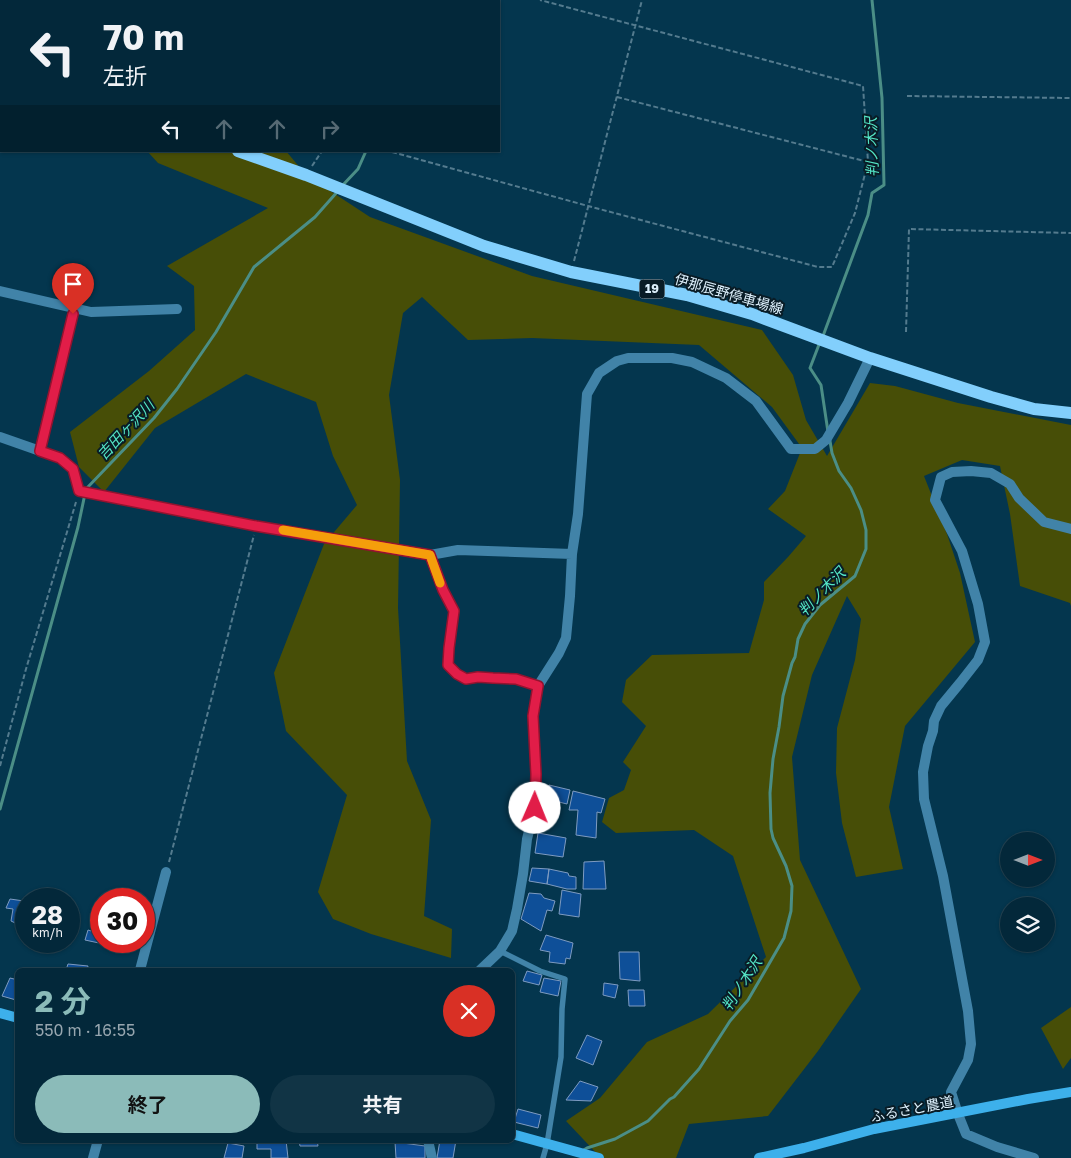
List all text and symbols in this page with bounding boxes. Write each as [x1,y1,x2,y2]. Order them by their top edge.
text: 70 m [103,16,184,58]
icon: left [20,20,85,85]
text: 左折 [103,62,147,89]
icon: left [157,115,185,143]
icon: ahead [210,115,238,143]
icon: ahead [263,115,291,143]
icon: right [316,115,344,143]
water label: 判ノ木沢 [861,115,881,177]
pin [52,263,94,314]
icon: arrive [59,270,87,298]
street label: 伊那辰野停車場線 [673,270,785,317]
road number: 19 [640,280,664,298]
water label: 吉田ヶ沢川 [93,394,159,463]
water label: 判ノ木沢 [794,562,850,619]
position arrow [508,781,560,833]
north arrow [1000,832,1055,888]
map controls [1000,832,1055,952]
speed limit sign: 30 [90,888,155,953]
button: layers [1000,897,1055,952]
text: 28 [32,899,63,930]
text: km/h [32,925,63,940]
water label: 判ノ木沢 [717,952,766,1014]
text: 2 分 [35,983,91,1019]
button: close [443,985,495,1037]
text: 550 m · 16:55 [35,1020,135,1040]
button: 終了 [35,1075,260,1133]
button: 共有 [270,1075,495,1133]
street label: ふるさと農道 [869,1092,955,1125]

